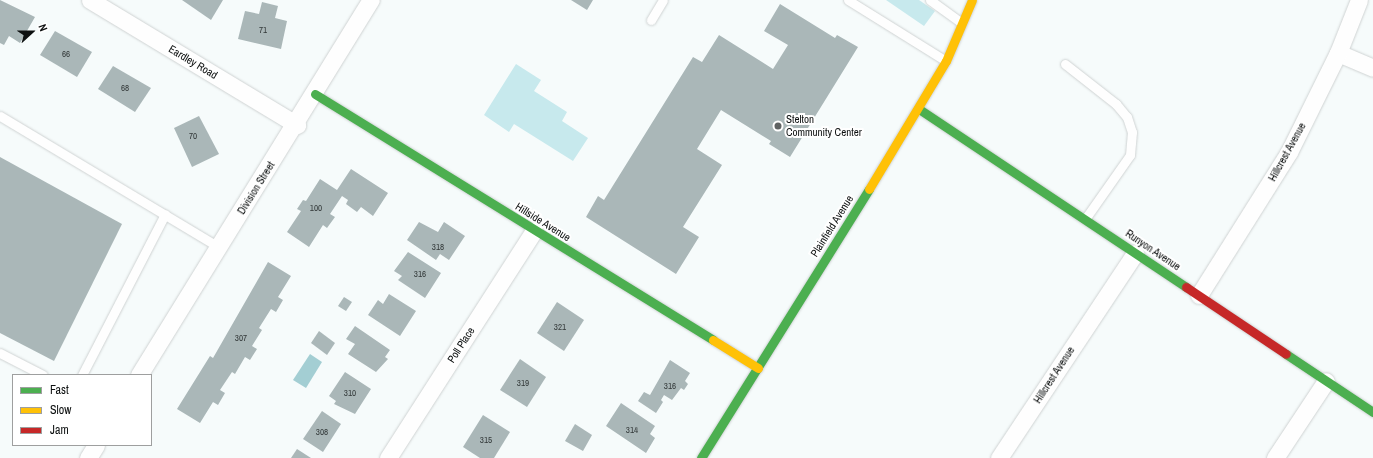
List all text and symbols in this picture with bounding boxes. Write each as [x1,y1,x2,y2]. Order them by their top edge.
north arrow [12,12,52,52]
text: N [35,22,51,33]
house number: 71 [259,25,267,35]
street label: Eardley Road [166,42,220,82]
house number: 66 [62,49,70,59]
house number: 68 [121,83,129,93]
place label: Stelton Community Center [786,113,862,139]
street label: Hillcrest Avenue [1265,120,1309,184]
marker: Stelton Community Center [773,121,783,131]
house number: 70 [189,131,197,141]
street label: Division Street [235,159,277,217]
street label: Plainfield Avenue [808,193,856,259]
street label: Hillside Avenue [513,200,573,244]
house number: 100 [310,203,322,213]
street label: Runyon Avenue [1123,227,1183,273]
house number: 318 [432,242,444,252]
house number: 316 [414,269,426,279]
house number: 321 [554,322,566,332]
street label: Poll Place [445,325,477,365]
house number: 307 [235,333,247,343]
street label: Hillcrest Avenue [1031,344,1077,406]
legend [12,374,152,446]
house number: 319 [517,378,529,388]
house number: 316 [664,381,676,391]
text: Fast [50,382,69,398]
house number: 310 [344,388,356,398]
text: Slow [50,402,71,418]
text: Jam [50,422,69,438]
house number: 314 [626,425,638,435]
house number: 308 [316,427,328,437]
house number: 315 [480,435,492,445]

